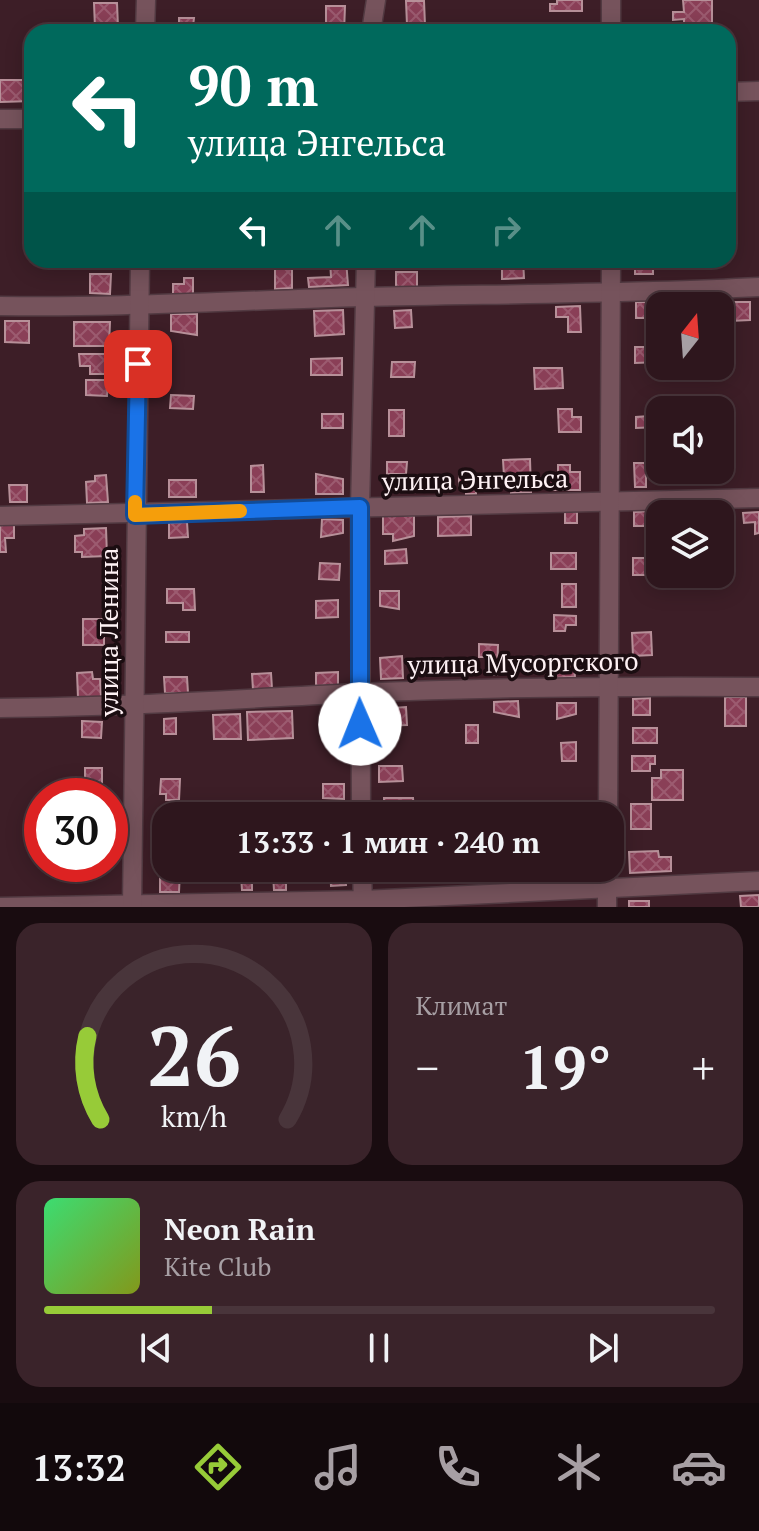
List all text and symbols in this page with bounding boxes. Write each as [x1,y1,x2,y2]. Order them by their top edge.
text: 90 m [188,48,318,122]
icon: left [56,56,160,160]
text: улица Энгельса [188,119,446,166]
icon: left [232,208,276,252]
icon: ahead [316,208,360,252]
icon: ahead [400,208,444,252]
icon: right [484,208,528,252]
north arrow [646,292,734,380]
map controls [646,292,734,588]
pin [104,330,172,398]
icon: arrive [116,342,160,386]
button: sound [646,396,734,484]
street label: улица Энгельса [380,460,568,498]
button: layers [646,500,734,588]
street label: улица Ленина [91,548,125,717]
street label: улица Мусоргского [406,643,639,681]
position arrow [318,682,402,766]
speed limit sign: 30 [24,778,128,882]
text: 13:33 · 1 мин · 240 m [236,822,540,862]
text: Климат [416,988,507,1022]
text: 26 [147,1000,241,1110]
text: 19° [519,1027,612,1106]
text: − [416,1038,439,1097]
text: + [692,1038,715,1097]
text: km/h [161,1097,227,1135]
text: Neon Rain [164,1209,315,1249]
text: Kite Club [164,1249,271,1283]
icon: previous [134,1326,178,1370]
icon: pause [357,1326,401,1370]
icon: next [581,1326,625,1370]
icon: directions [190,1439,246,1495]
icon: music [310,1439,366,1495]
icon: phone [430,1439,486,1495]
icon: climate [551,1439,607,1495]
icon: car [671,1439,727,1495]
text: 13:32 [32,1444,126,1491]

